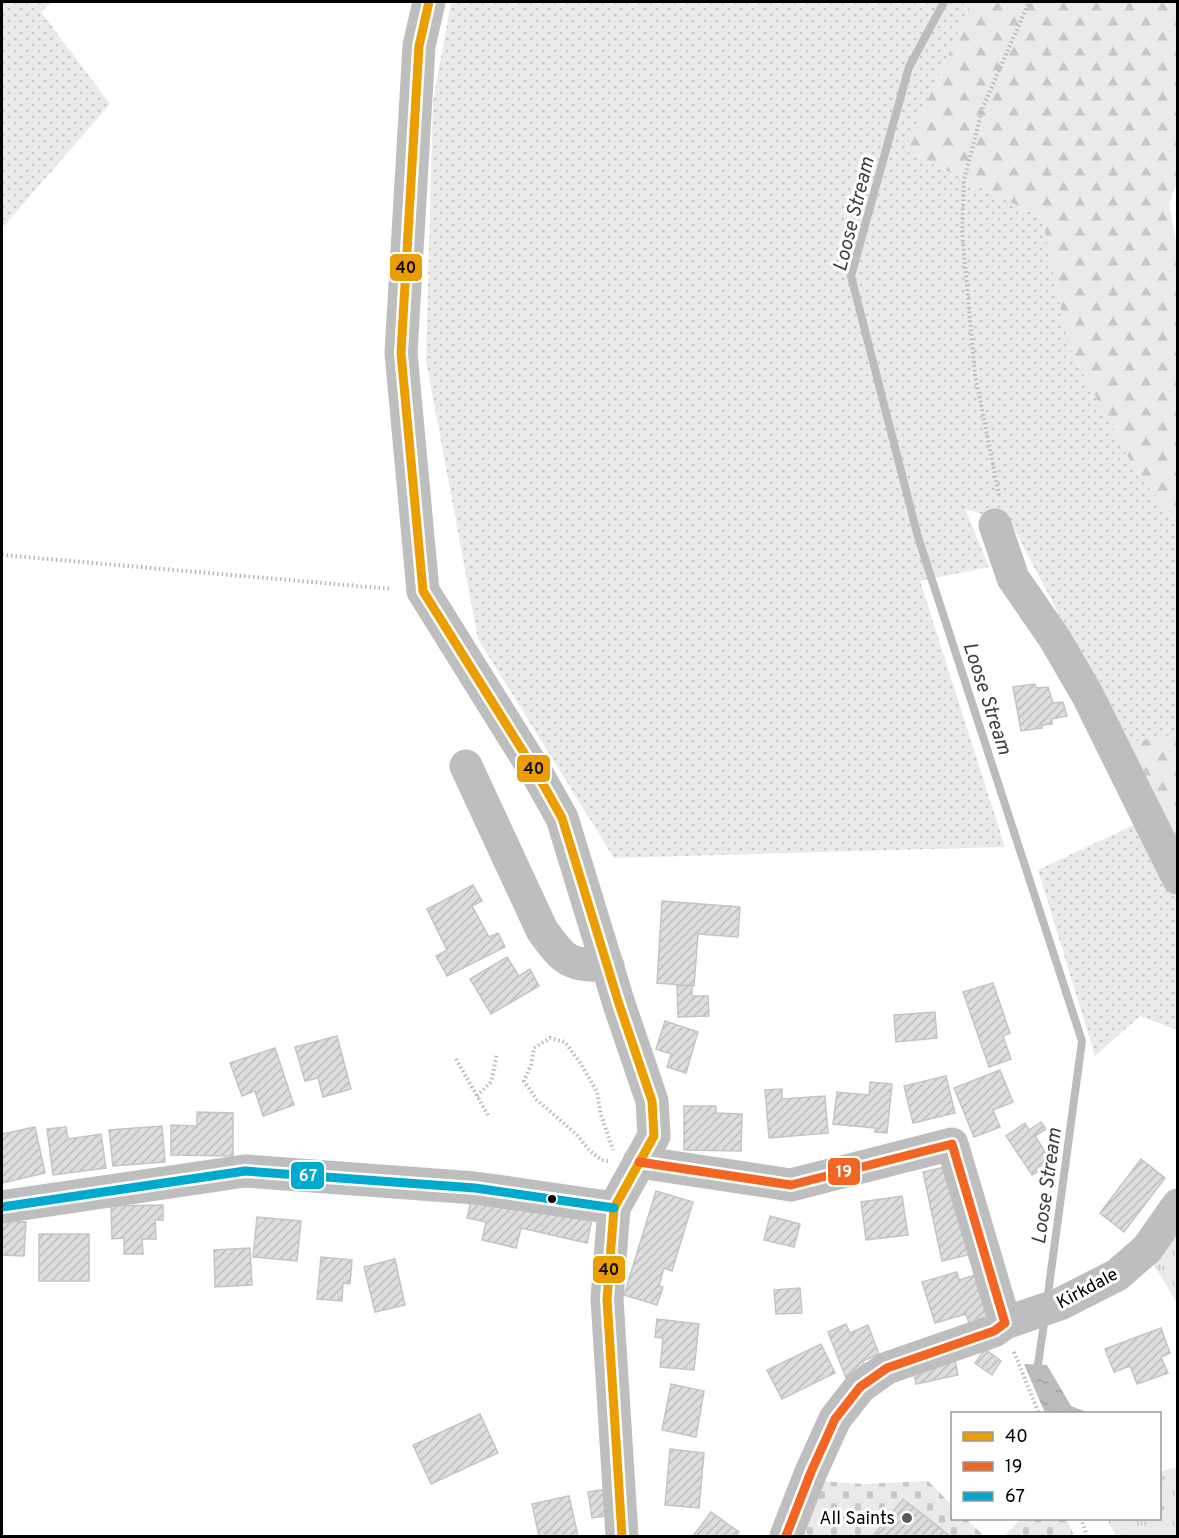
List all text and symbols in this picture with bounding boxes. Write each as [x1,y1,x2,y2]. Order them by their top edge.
water label: Loose Stream [828,154,882,274]
line badge: 40 [389,253,423,282]
text: 40 [396,259,416,279]
water label: Loose Stream [956,639,1017,759]
line badge: 40 [516,754,551,783]
text: 40 [524,760,544,780]
water label: Loose Stream [1027,1126,1069,1246]
line badge: 19 [827,1157,861,1186]
line badge: 67 [290,1161,325,1190]
text: 19 [836,1163,852,1183]
text: 67 [299,1167,317,1187]
unlabelled marker [546,1193,558,1205]
line badge: 40 [592,1255,626,1284]
text: 40 [599,1261,619,1281]
street label: Kirkdale [1053,1264,1122,1315]
legend [951,1412,1161,1520]
text: 40 [1005,1426,1028,1449]
text: 19 [1005,1456,1022,1479]
text: 67 [1005,1486,1025,1509]
place label: All Saints [819,1508,895,1531]
marker: All Saints [900,1511,914,1525]

